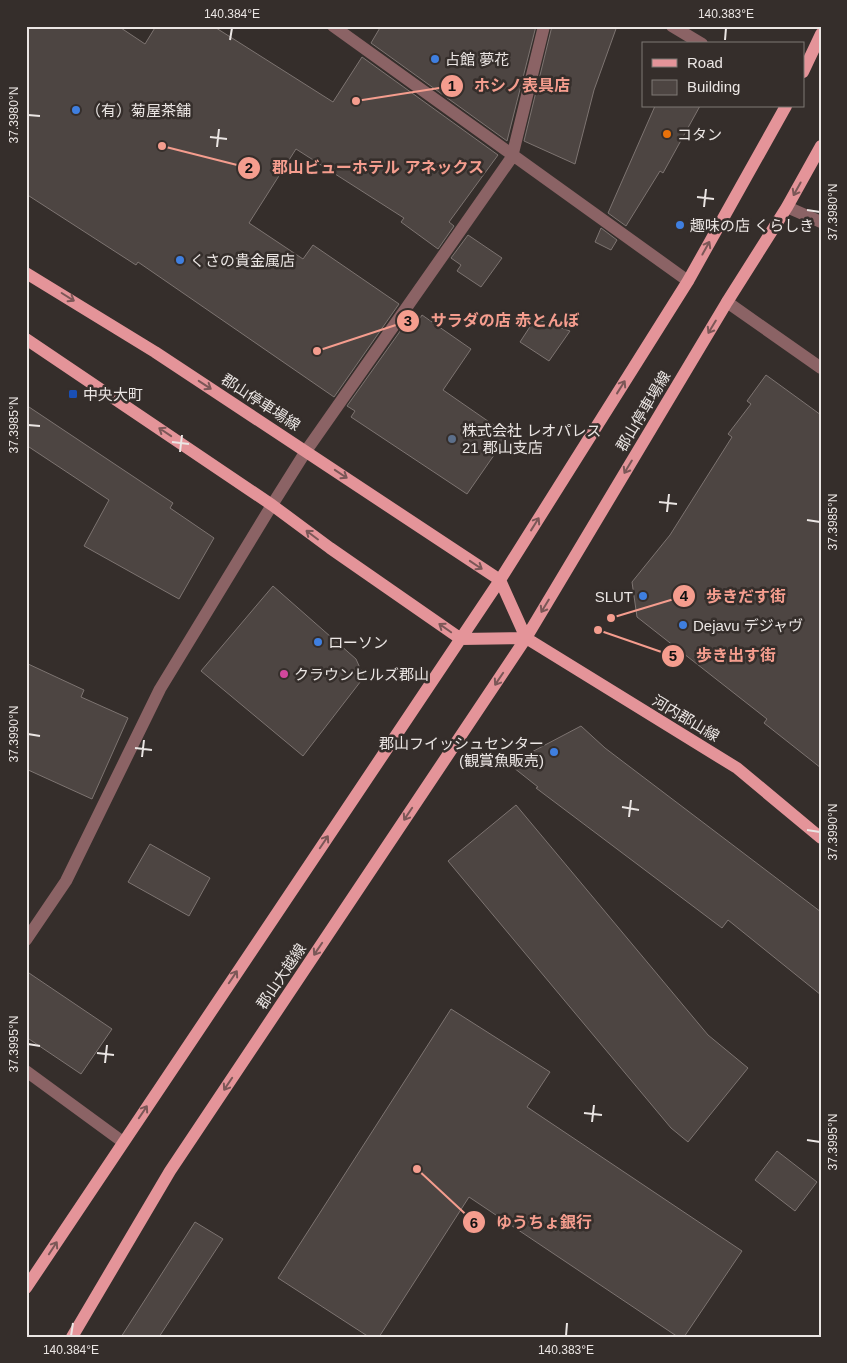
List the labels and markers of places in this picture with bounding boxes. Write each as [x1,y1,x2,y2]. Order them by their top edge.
place label: 占館 夢花 [445,51,509,68]
marker: 占館 夢花 [429,53,441,65]
callout: ホシノ表具店 [439,70,580,101]
place label: （有）菊屋茶舗 [86,102,191,119]
marker: （有）菊屋茶舗 [70,104,82,116]
place label: コタン [677,126,722,143]
marker: コタン [661,128,673,140]
callout: 郡山ビューホテル アネックス [236,152,494,183]
place label: 趣味の店 くらしき [690,217,814,234]
marker: 趣味の店 くらしき [674,219,686,231]
place label: くさの貴金属店 [190,252,295,269]
marker: くさの貴金属店 [174,254,186,266]
callout: サラダの店 赤とんぼ [395,305,589,336]
place label: 中央大町 [83,386,143,403]
marker: 中央大町 [67,388,79,400]
place label: 株式会社 レオパレス 21 郡山支店 [462,422,601,456]
marker: 株式会社 レオパレス 21 郡山支店 [446,433,458,445]
callout: 歩きだす街 [671,581,796,612]
place label: SLUT [595,588,633,605]
marker: SLUT [637,590,649,602]
place label: Dejavu デジャヴ [693,617,803,634]
marker: Dejavu デジャヴ [677,619,689,631]
place label: ローソン [328,634,388,651]
marker: ローソン [312,636,324,648]
callout: 歩き出す街 [661,640,786,671]
place label: クラウンヒルズ郡山 [294,666,429,683]
marker: クラウンヒルズ郡山 [278,668,290,680]
place label: 郡山フイッシュセンター (観賞魚販売) [379,735,544,769]
marker: 郡山フイッシュセンター (観賞魚販売) [548,746,560,758]
callout: ゆうちょ銀行 [461,1207,602,1238]

